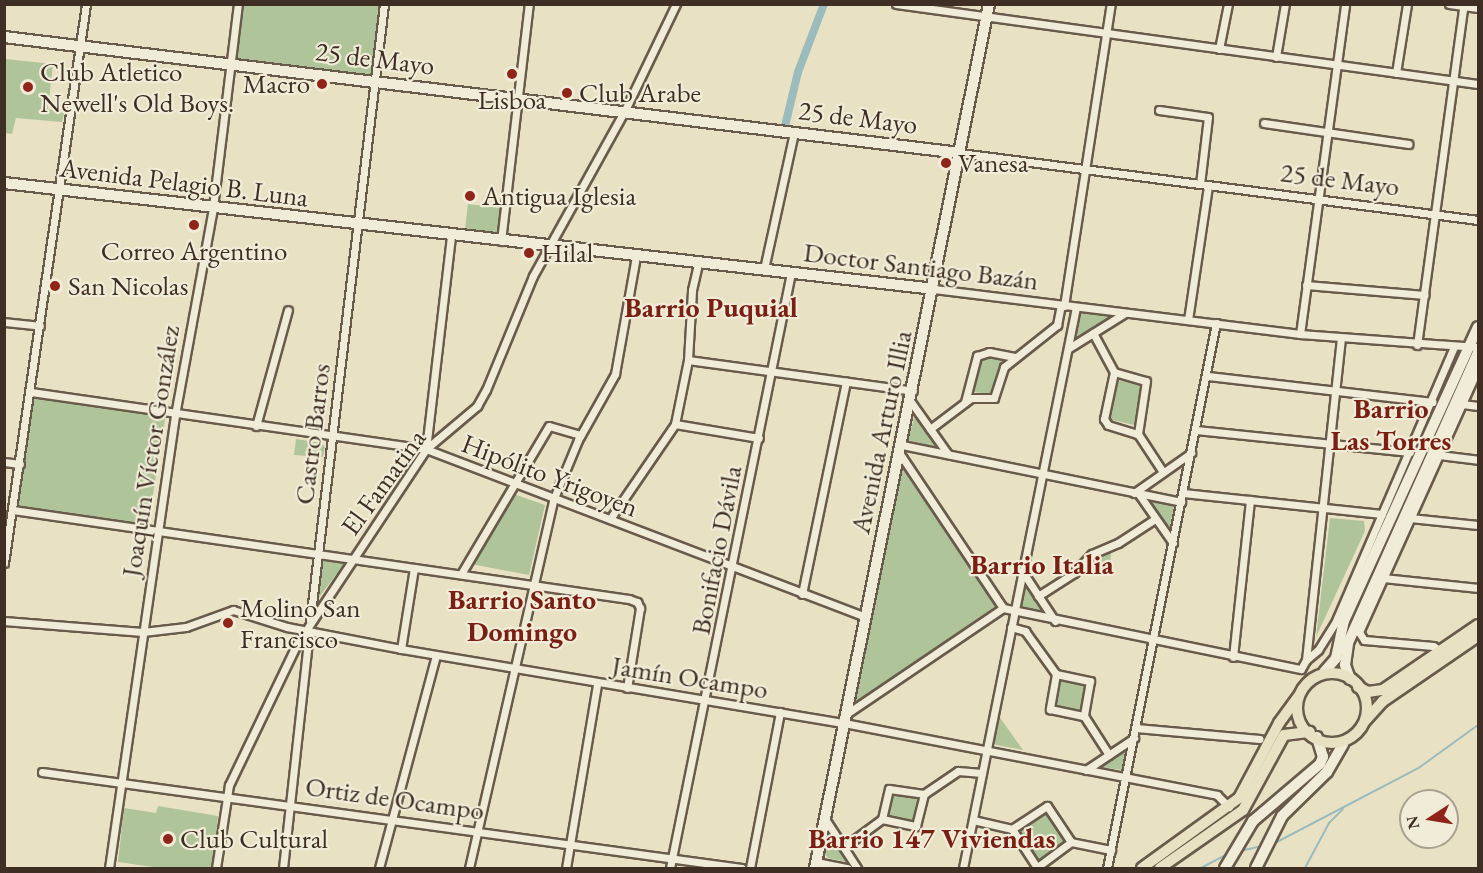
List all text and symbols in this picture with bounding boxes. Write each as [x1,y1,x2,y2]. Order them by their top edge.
street label: 25 de Mayo [314,35,436,81]
place label: Club Atletico Newell's Old Boys. [40,55,234,118]
marker: Lisboa [505,67,519,81]
place label: Macro [242,68,310,100]
marker: Macro [315,77,329,91]
place label: Club Arabe [579,77,701,109]
marker: Club Atletico Newell's Old Boys. [21,80,35,94]
place label: Lisboa [478,84,546,116]
marker: Club Arabe [560,86,574,100]
street label: 25 de Mayo [797,94,919,140]
place label: Vanesa [958,147,1028,179]
street label: Avenida Pelagio B. Luna [58,151,310,213]
marker: Vanesa [939,156,953,170]
street label: 25 de Mayo [1279,156,1401,202]
place label: Antigua Iglesia [482,180,636,212]
marker: Antigua Iglesia [463,189,477,203]
marker: Correo Argentino [187,218,201,232]
place label: Correo Argentino [101,235,287,267]
street label: Doctor Santiago Bazán [802,236,1040,296]
place label: Hilal [541,237,593,269]
marker: Hilal [522,246,536,260]
place label: San Nicolas [68,270,188,302]
marker: San Nicolas [46,277,64,295]
district label: Barrio Puquial [624,290,798,324]
street label: Joaquín Víctor González [114,323,186,579]
street label: Avenida Arturo Illia [844,327,918,537]
street label: Castro Barros [287,362,337,506]
district label: Barrio Las Torres [1331,391,1451,457]
street label: El Famatina [334,423,432,541]
street label: Hipólito Yrigoyen [457,426,643,524]
street label: Bonifacio Dávila [684,463,748,637]
district label: Barrio Italia [970,547,1114,581]
district label: Barrio Santo Domingo [448,582,596,648]
place label: Molino San Francisco [240,591,360,654]
marker: Molino San Francisco [221,616,235,630]
street label: Jamín Ocampo [610,649,770,705]
street label: Ortiz de Ocampo [304,769,486,827]
north arrow [1399,789,1459,849]
text: N [1401,814,1424,831]
district label: Barrio 147 Viviendas [808,821,1056,855]
place label: Club Cultural [180,823,328,855]
marker: Club Cultural [161,832,175,846]

